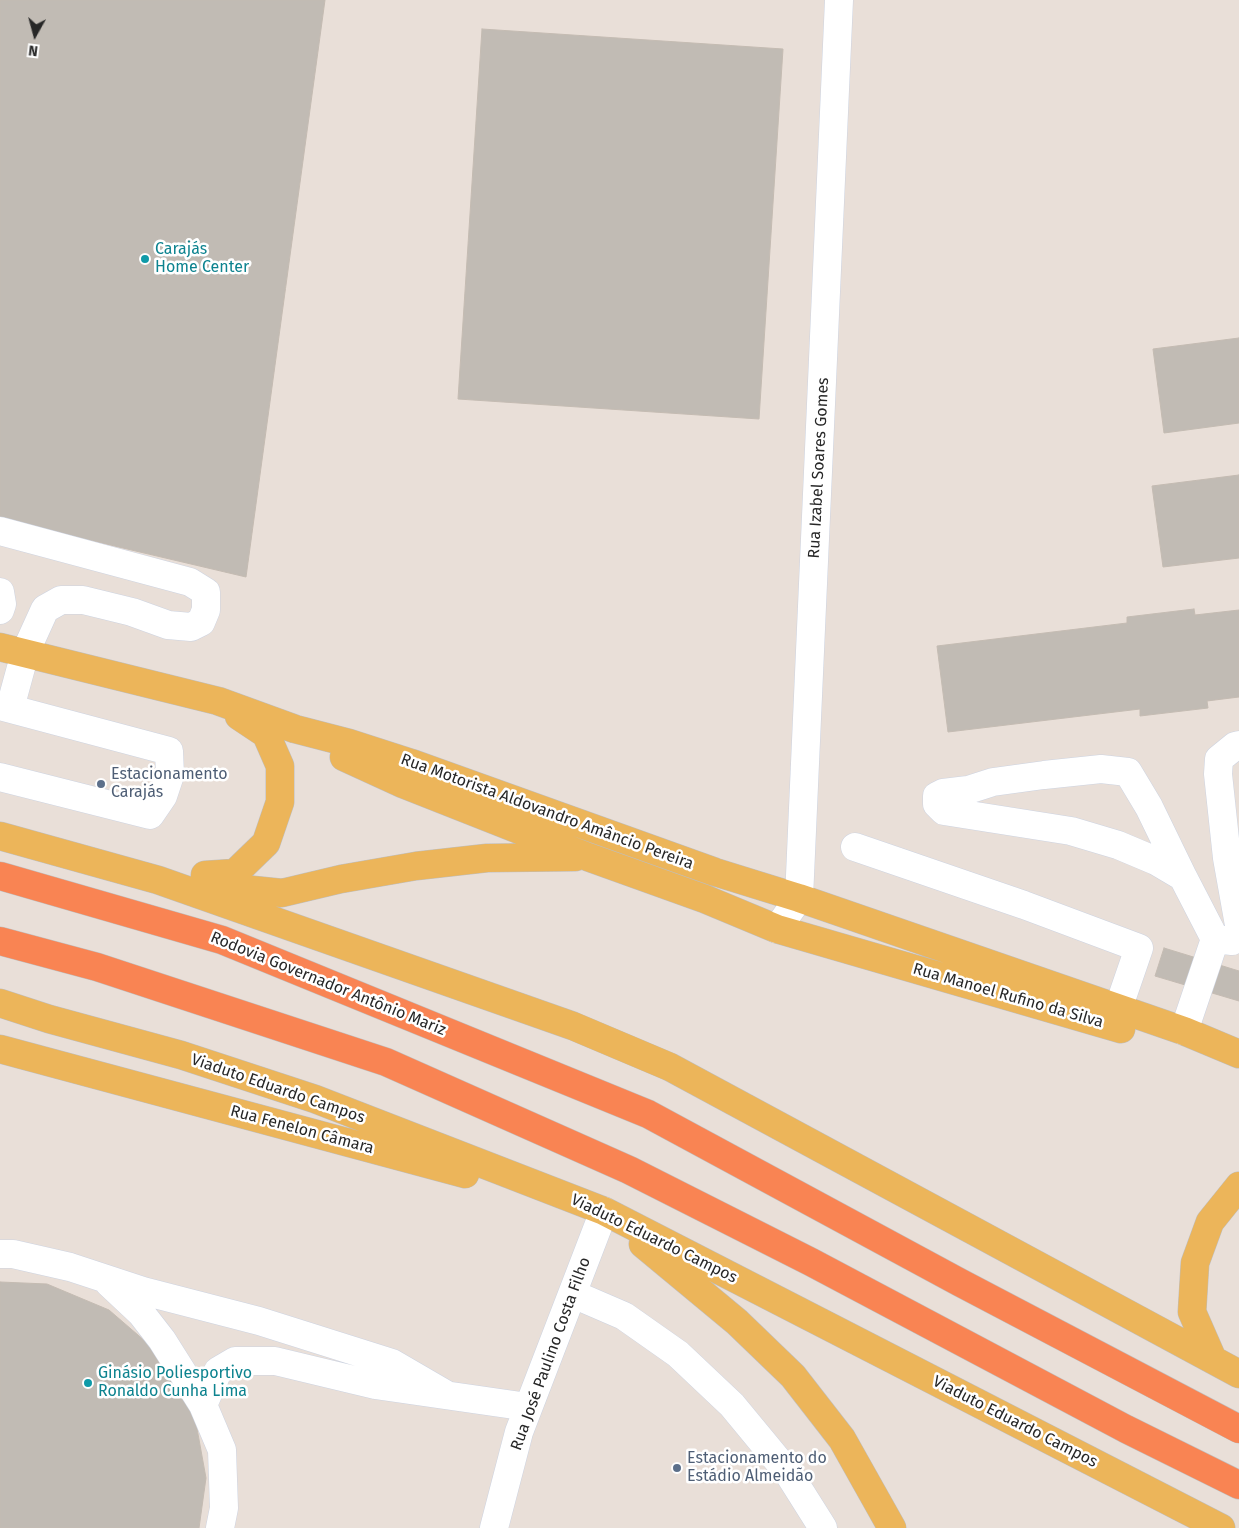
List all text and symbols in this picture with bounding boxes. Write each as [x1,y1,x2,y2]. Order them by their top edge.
north arrow [10,10,60,60]
text: N [27,41,39,59]
place label: Carajás Home Center [155,240,249,278]
marker: Carajás Home Center [139,253,151,265]
street label: Rua Izabel Soares Gomes [805,377,833,559]
street label: Rua Motorista Aldovandro Amâncio Pereira [398,750,696,874]
place label: Estacionamento Carajás [111,765,228,803]
marker: Estacionamento Carajás [95,778,107,790]
street label: Rodovia Governador Antônio Mariz [207,928,449,1040]
street label: Rua Manoel Rufino da Silva [911,960,1105,1032]
street label: Viaduto Eduardo Campos [189,1050,367,1128]
street label: Rua Fenelon Câmara [228,1102,376,1158]
street label: Viaduto Eduardo Campos [568,1190,740,1288]
street label: Rua José Paulino Costa Filho [507,1255,595,1453]
place label: Ginásio Poliesportivo Ronaldo Cunha Lima [98,1364,252,1402]
street label: Viaduto Eduardo Campos [929,1372,1101,1472]
marker: Ginásio Poliesportivo Ronaldo Cunha Lima [82,1377,94,1389]
place label: Estacionamento do Estádio Almeidão [687,1449,827,1487]
marker: Estacionamento do Estádio Almeidão [671,1462,683,1474]

